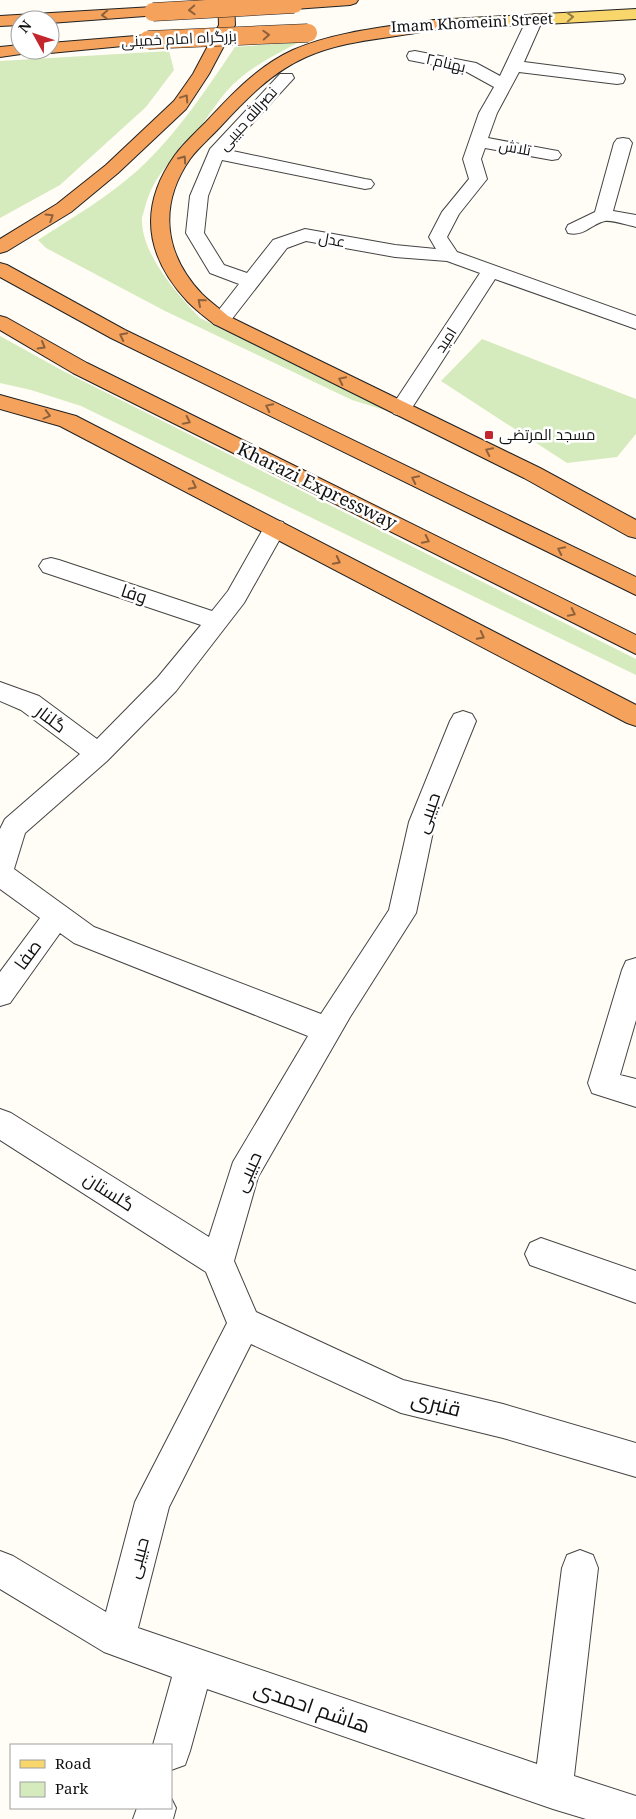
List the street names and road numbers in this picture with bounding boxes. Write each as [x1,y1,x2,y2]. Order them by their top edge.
street label: Imam Khomeini Street [390,8,553,36]
street label: بزرگراه امام خمینی [121,25,237,52]
street label: بهنام۲ [424,48,468,77]
street label: نصرالله حبیبی [213,82,282,155]
street label: تلاش [497,134,533,161]
street label: عدل [317,227,347,251]
street label: امید [430,323,461,356]
street label: Kharazi Expressway [234,436,402,535]
street label: وفا [118,578,150,608]
street label: گلنار [30,698,72,738]
street label: حبیبی [409,789,445,836]
street label: صفا [8,935,46,974]
street label: حبیبی [228,1148,267,1196]
street label: گلستان [80,1166,139,1216]
street label: قنبری [408,1383,464,1423]
street label: حبیبی [120,1534,154,1581]
street label: هاشم احمدی [250,1673,374,1740]

